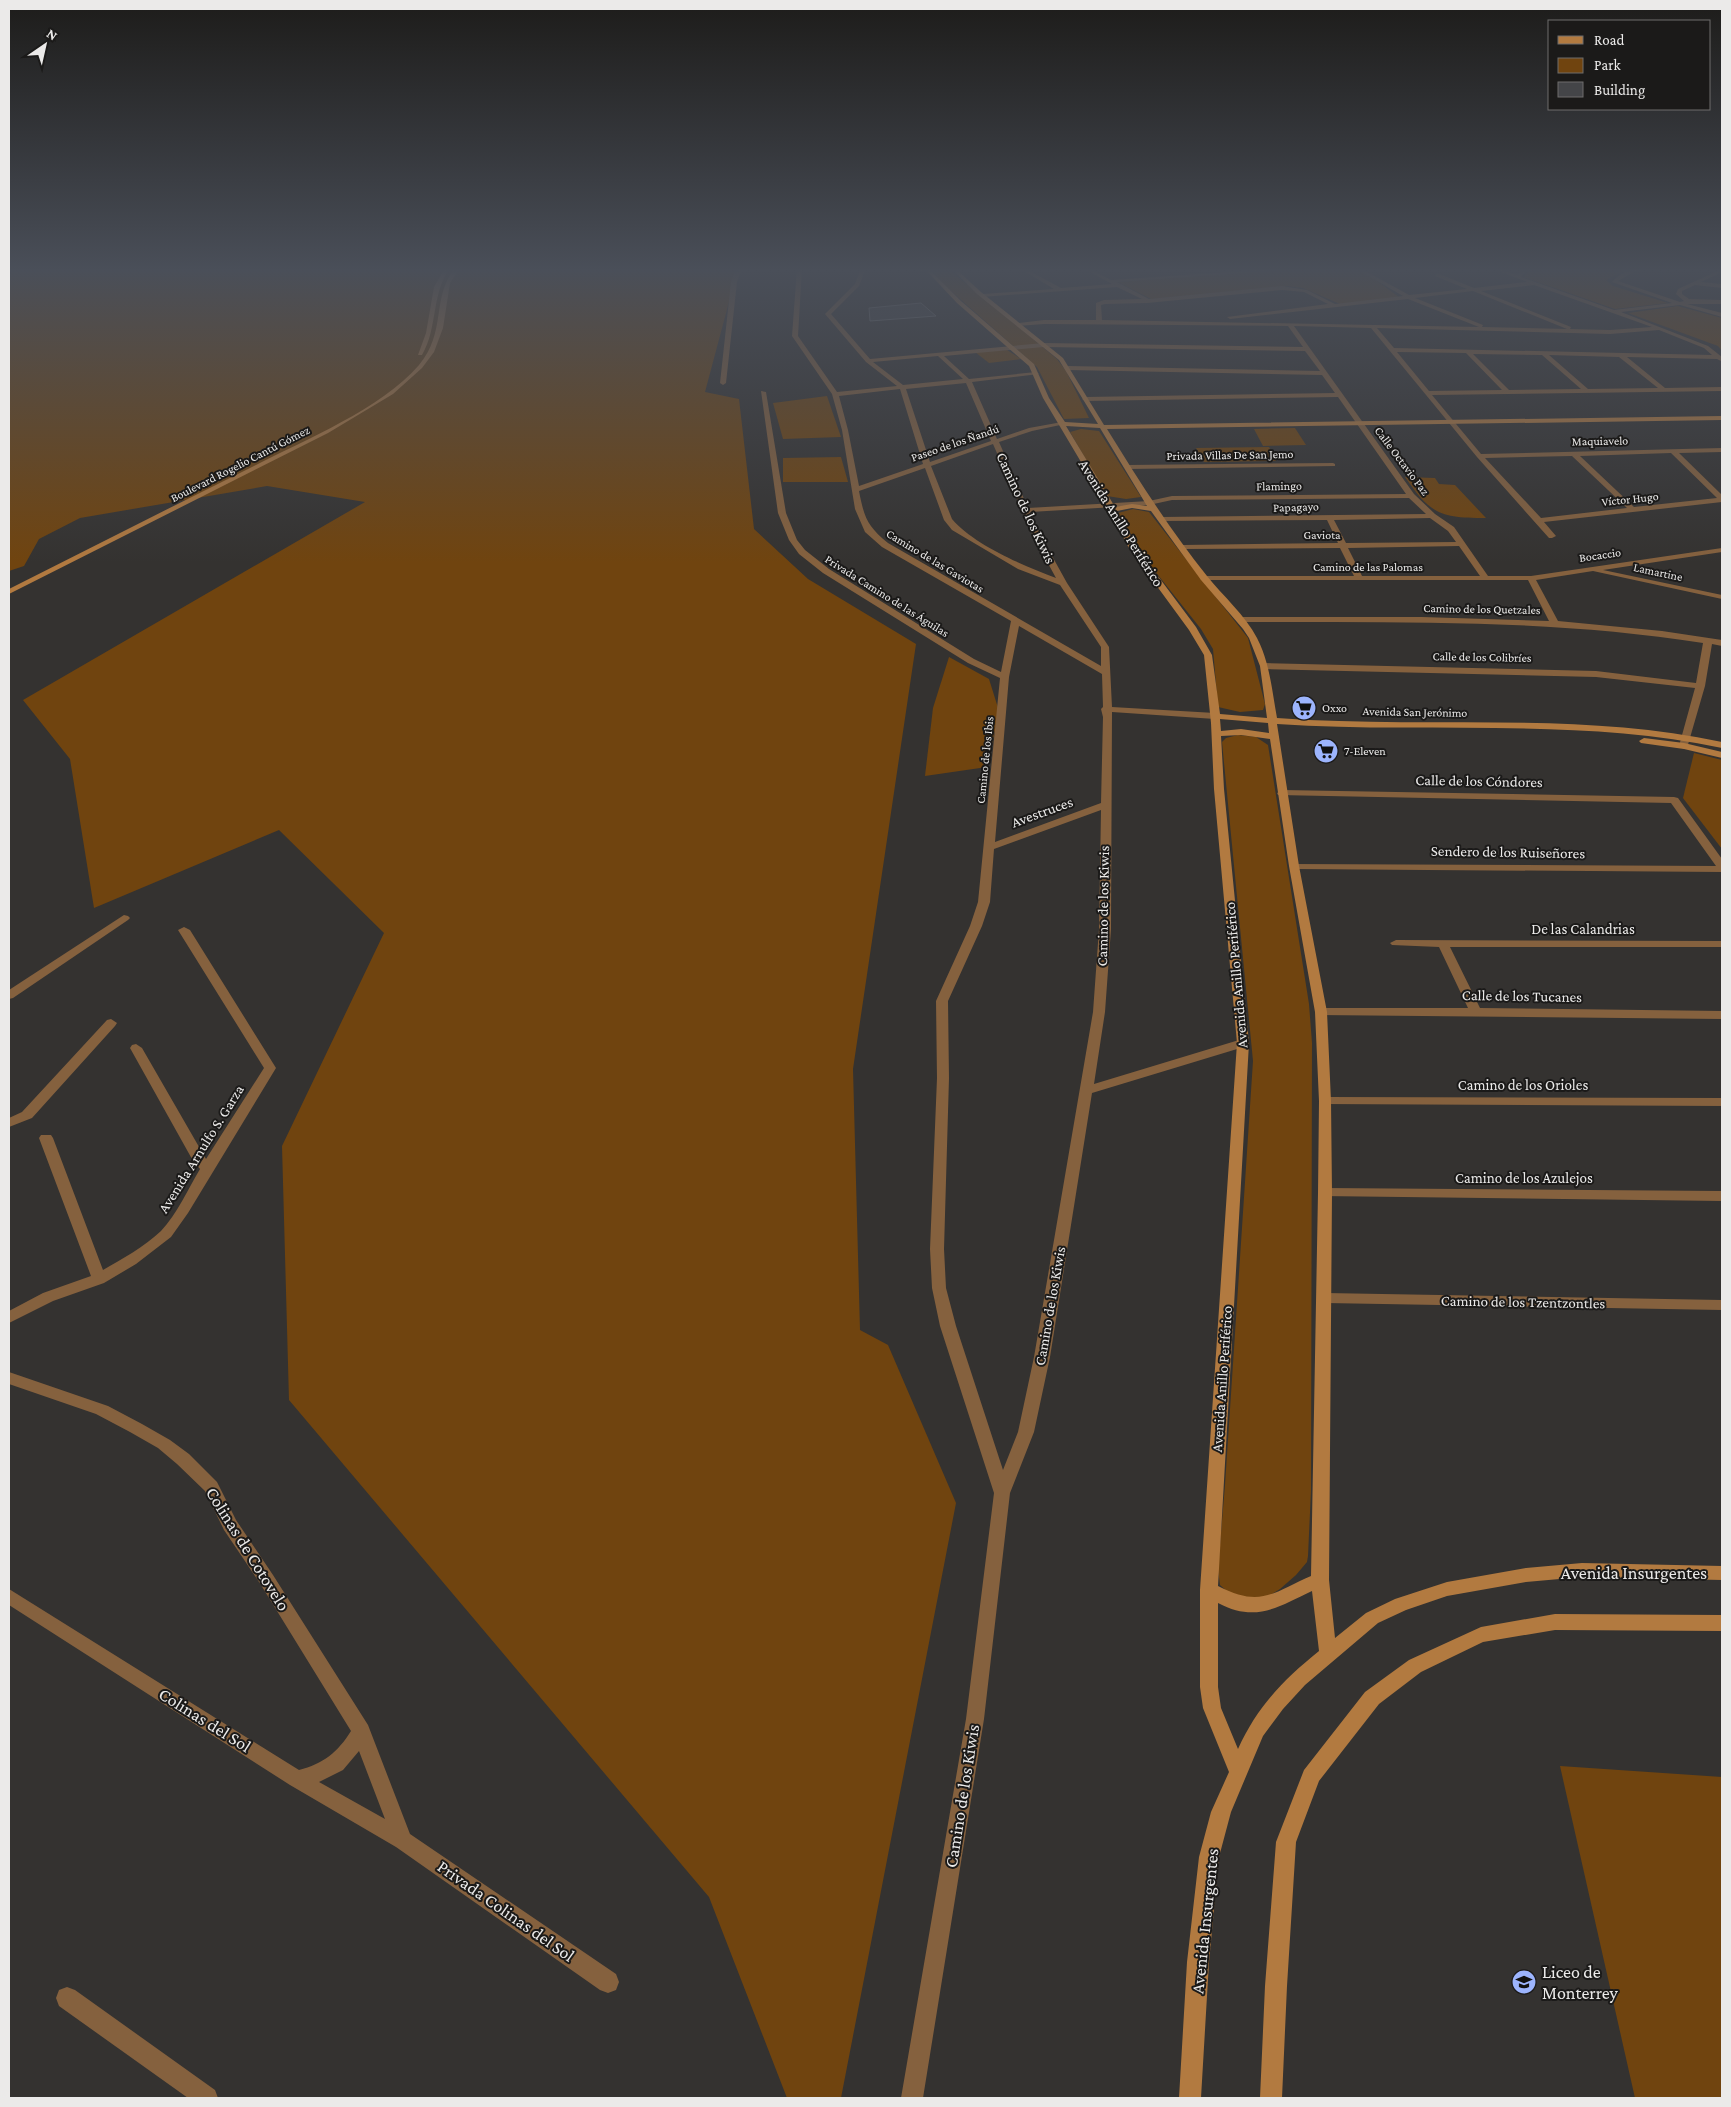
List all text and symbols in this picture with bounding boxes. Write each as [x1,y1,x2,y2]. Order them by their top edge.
north arrow [20,20,70,70]
legend [1548,20,1711,110]
text: N [44,25,61,44]
text: Road [1594,32,1625,48]
text: Park [1594,57,1621,73]
text: Building [1594,82,1645,99]
street label: Paseo de los Ñandú [909,421,1001,465]
street label: Boulevard Rogelio Cantú Gómez [168,423,312,505]
street label: Calle Octavio Paz [1372,424,1432,498]
street label: Maquiavelo [1572,434,1628,448]
street label: Privada Villas De San Jemo [1166,447,1294,463]
street label: Camino de los Kiwis [993,450,1059,566]
street label: Avenida Anillo Periférico [1075,457,1167,589]
street label: Flamingo [1256,479,1302,493]
street label: Víctor Hugo [1601,489,1659,509]
street label: Papagayo [1273,499,1319,515]
street label: Camino de las Gaviotas [884,526,987,596]
street label: Gaviota [1303,528,1341,542]
street label: Bocaccio [1578,545,1622,565]
street label: Privada Camino de las Águilas [822,552,952,640]
street label: Camino de las Palomas [1313,560,1423,574]
street label: Lamartine [1632,560,1684,584]
street label: Camino de los Quetzales [1423,601,1541,617]
street label: Calle de los Colibríes [1432,649,1532,665]
supermarket icon: Oxxo [1291,695,1317,721]
place label: Oxxo [1322,701,1347,715]
street label: Avenida San Jerónimo [1362,704,1468,720]
street label: Camino de los Ibis [973,715,997,804]
supermarket icon: 7-Eleven [1313,738,1339,764]
place label: 7-Eleven [1344,744,1386,758]
street label: Calle de los Cóndores [1415,772,1543,790]
street label: Avestruces [1009,793,1075,831]
street label: Sendero de los Ruiseñores [1431,843,1585,861]
street label: Camino de los Kiwis [1094,845,1112,967]
street label: Avenida Anillo Periférico [1222,901,1250,1049]
street label: De las Calandrias [1531,921,1635,937]
street label: Calle de los Tucanes [1462,987,1582,1005]
street label: Camino de los Orioles [1458,1077,1588,1093]
street label: Avenida Arnulfo S. Garza [155,1082,247,1216]
street label: Camino de los Azulejos [1455,1170,1593,1187]
street label: Camino de los Kiwis [1032,1245,1068,1367]
street label: Camino de los Tzentzontles [1441,1293,1605,1311]
street label: Avenida Anillo Periférico [1209,1305,1235,1453]
street label: Colinas de Cotovelo [202,1483,294,1615]
street label: Avenida Insurgentes [1561,1563,1707,1583]
street label: Colinas del Sol [155,1684,255,1756]
street label: Camino de los Kiwis [941,1723,983,1869]
street label: Avenida Insurgentes [1187,1847,1223,1995]
street label: Privada Colinas del Sol [434,1856,579,1966]
place label: Liceo de Monterrey [1542,1962,1619,2003]
school or university icon: Liceo de Monterrey [1511,1969,1537,1995]

